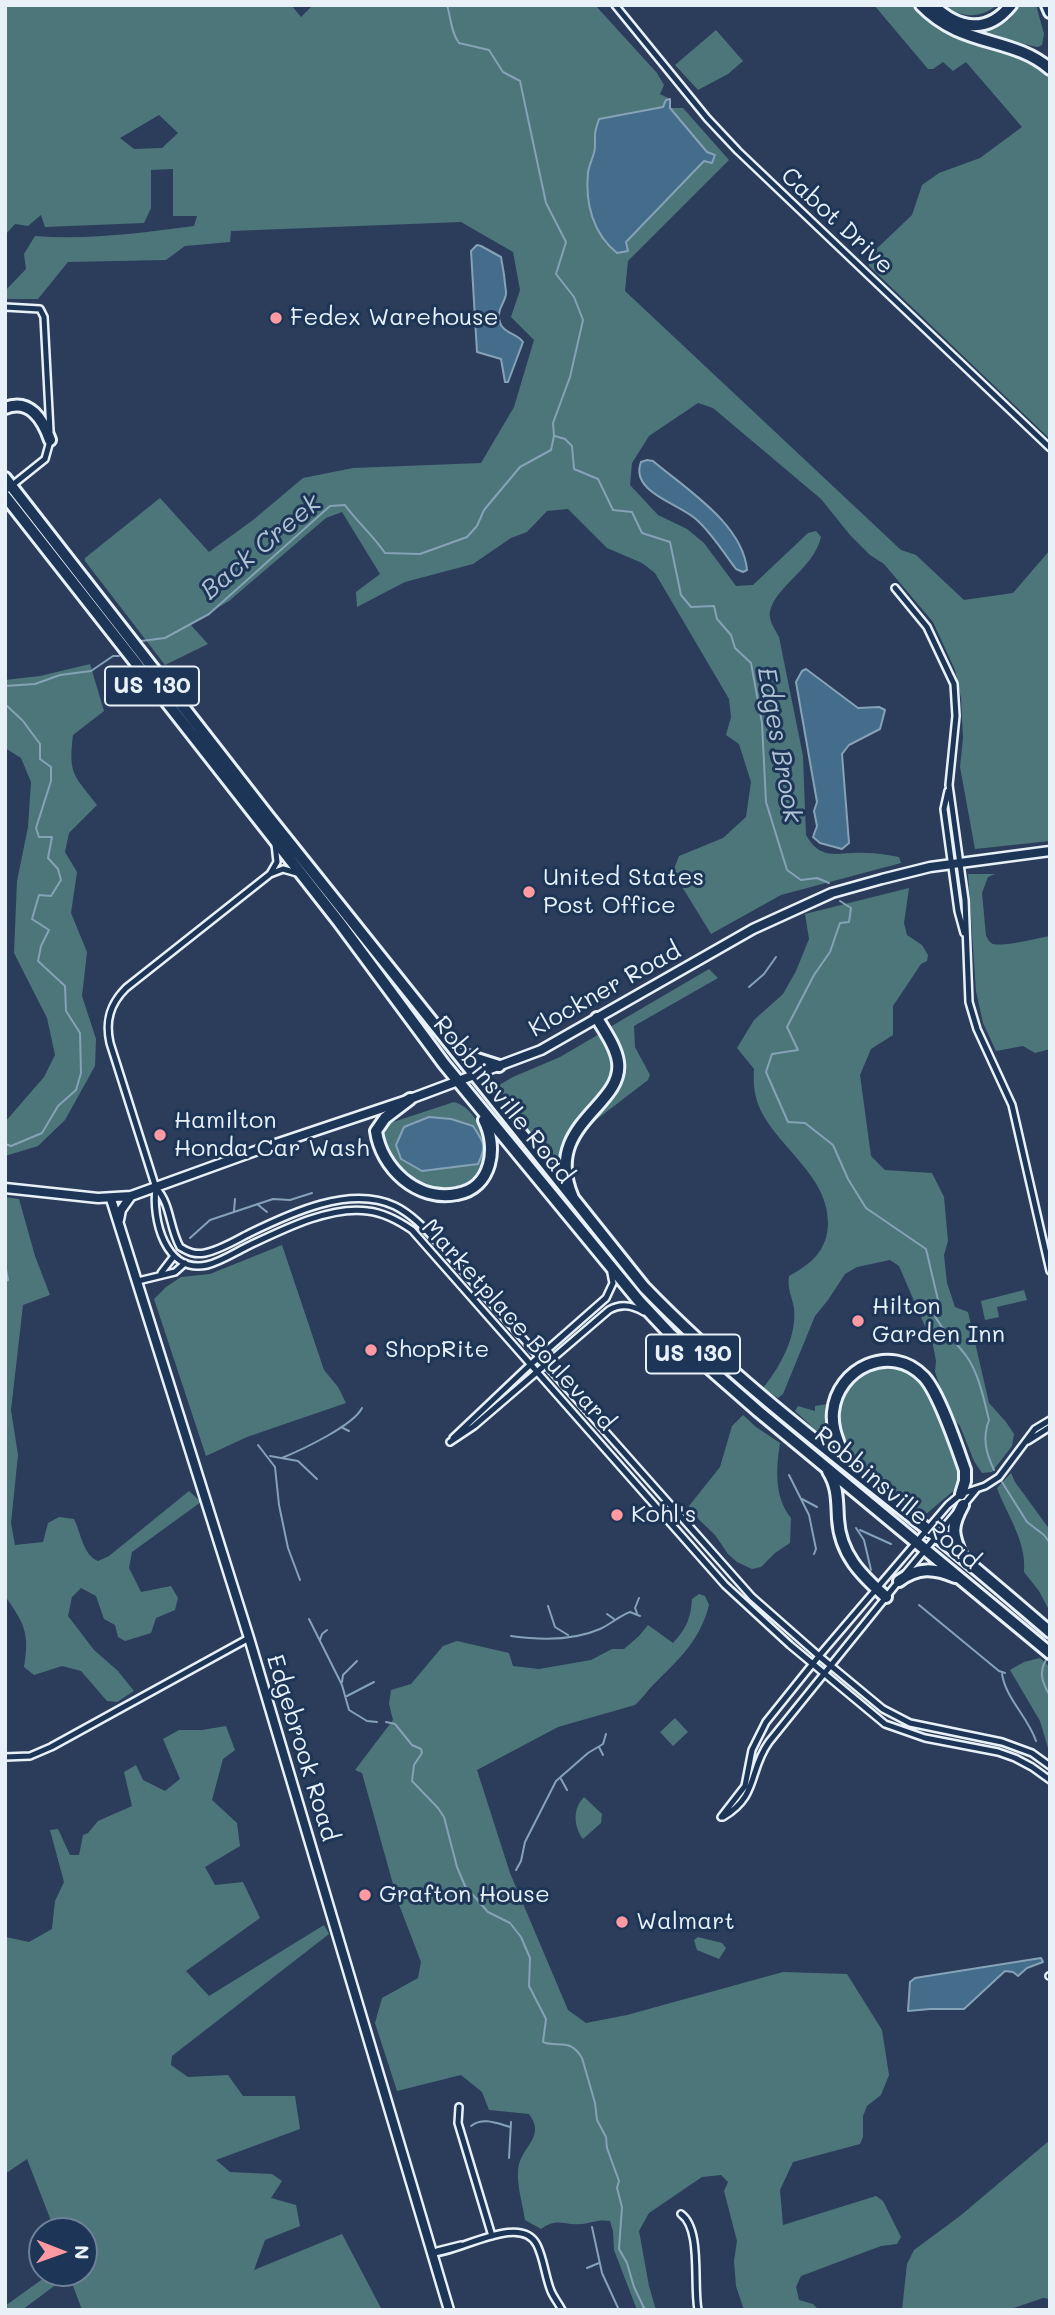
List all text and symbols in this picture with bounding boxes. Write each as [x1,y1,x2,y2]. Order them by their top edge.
street label: Cabot Drive [775,162,899,280]
place label: Fedex Warehouse [290,304,499,332]
marker: Fedex Warehouse [268,310,284,326]
water label: Back Creek [195,488,327,606]
water label: Edges Brook [750,665,808,825]
road number: US 130 [105,666,199,706]
place label: United States Post Office [543,864,704,920]
marker: United States Post Office [521,884,537,900]
street label: Klockner Road [524,936,686,1044]
street label: Robbinsville Road [427,1011,579,1189]
place label: Hamilton Honda Car Wash [174,1107,370,1163]
marker: Hamilton Honda Car Wash [152,1127,168,1143]
street label: Marketplace Boulevard [415,1213,621,1437]
place label: Hilton Garden Inn [872,1293,1005,1349]
marker: Hilton Garden Inn [850,1313,866,1329]
road number: US 130 [646,1334,740,1373]
place label: ShopRite [385,1336,489,1364]
marker: ShopRite [363,1342,379,1358]
street label: Robbinsville Road [808,1420,986,1576]
place label: Kohl's [631,1501,696,1529]
marker: Kohl's [609,1507,625,1523]
street label: Edgebrook Road [260,1651,344,1845]
place label: Grafton House [379,1881,550,1909]
marker: Grafton House [357,1887,373,1903]
place label: Walmart [636,1908,735,1936]
marker: Walmart [614,1914,630,1930]
north arrow [28,2217,98,2287]
text: N [70,2245,95,2260]

